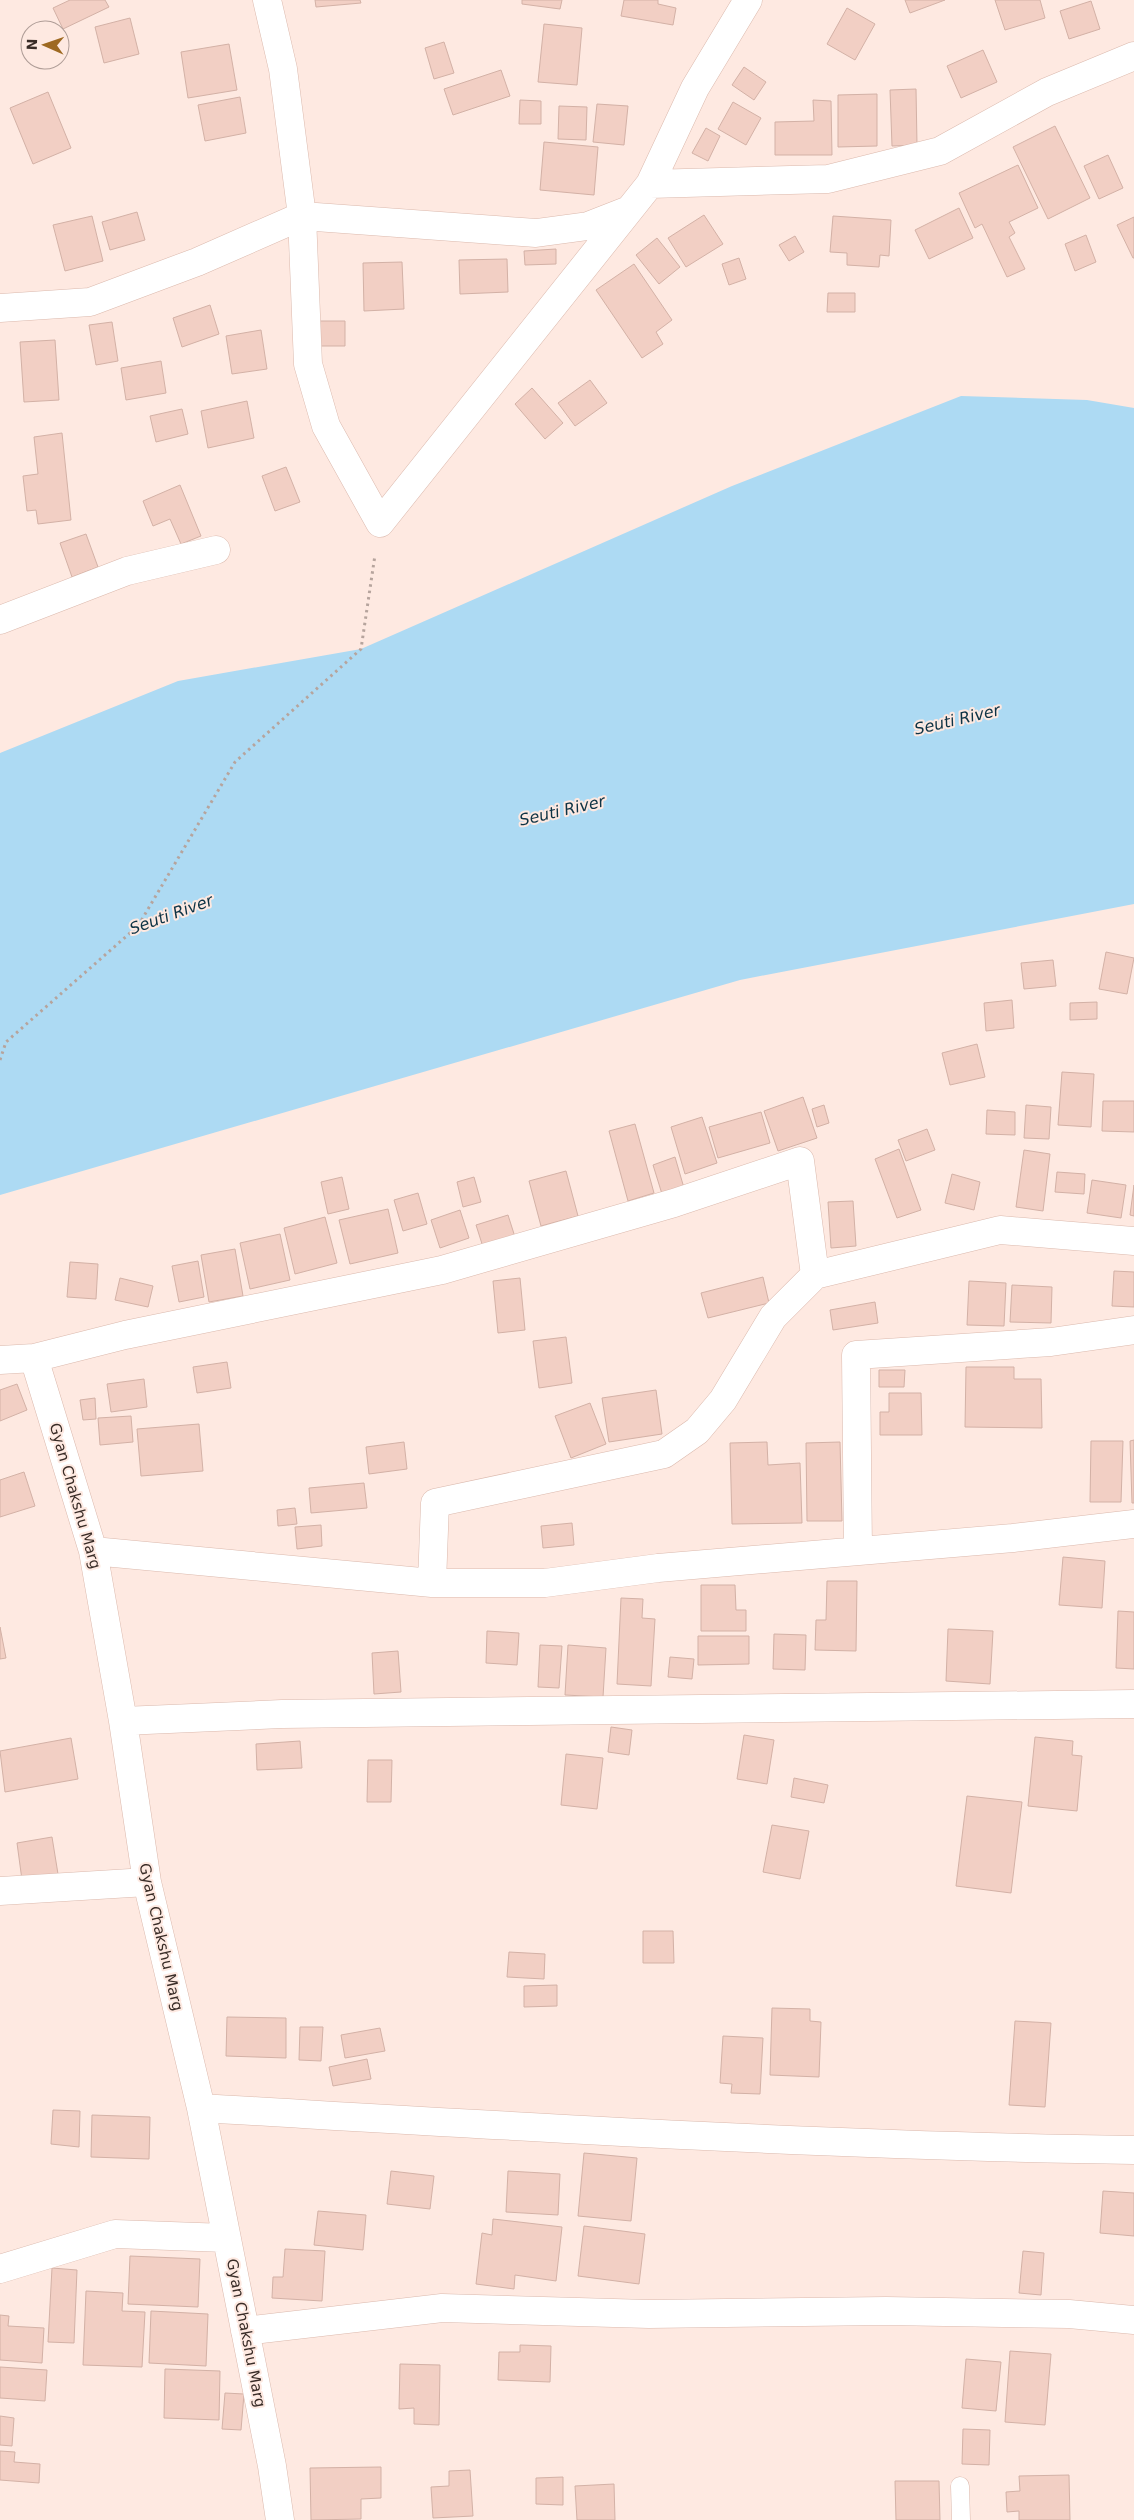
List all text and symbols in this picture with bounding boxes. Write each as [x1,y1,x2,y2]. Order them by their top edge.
north arrow [20,20,70,70]
text: N [24,38,40,51]
water label: Seuti River [912,700,1003,739]
water label: Seuti River [517,791,608,830]
water label: Seuti River [127,890,217,938]
street label: Gyan Chakshu Marg [46,1421,104,1571]
street label: Gyan Chakshu Marg [135,1861,187,2013]
street label: Gyan Chakshu Marg [223,2257,269,2409]

